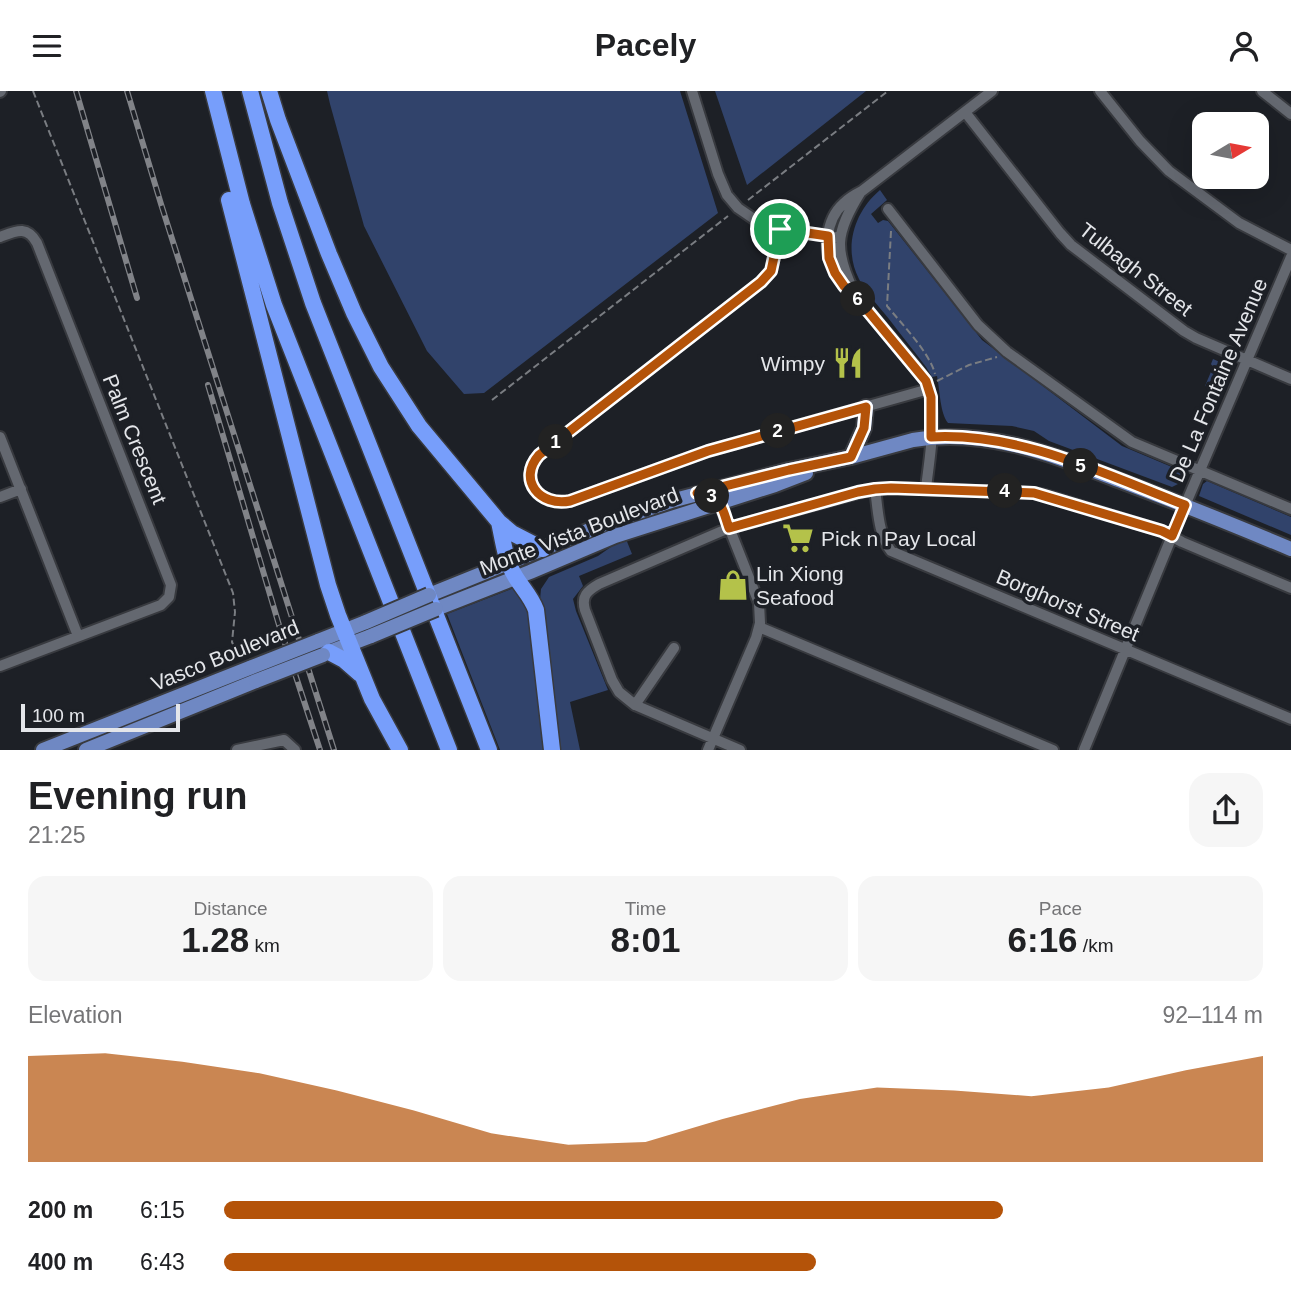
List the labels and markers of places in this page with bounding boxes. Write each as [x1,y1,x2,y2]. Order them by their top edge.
pin [750,199,810,259]
pin: 6 [840,281,876,317]
restaurant icon: Wimpy [831,346,865,380]
place label: Wimpy [761,352,825,375]
pin: 2 [760,413,796,449]
pin: 1 [538,425,574,459]
pin: 5 [1064,449,1098,483]
pin: 4 [988,473,1023,509]
pin: 3 [694,479,730,513]
supermarket icon: Pick n Pay Local [781,521,815,555]
place label: Pick n Pay Local [821,527,976,550]
place label: Lin Xiong Seafood [756,562,844,609]
shop icon: Lin Xiong Seafood [716,568,750,602]

